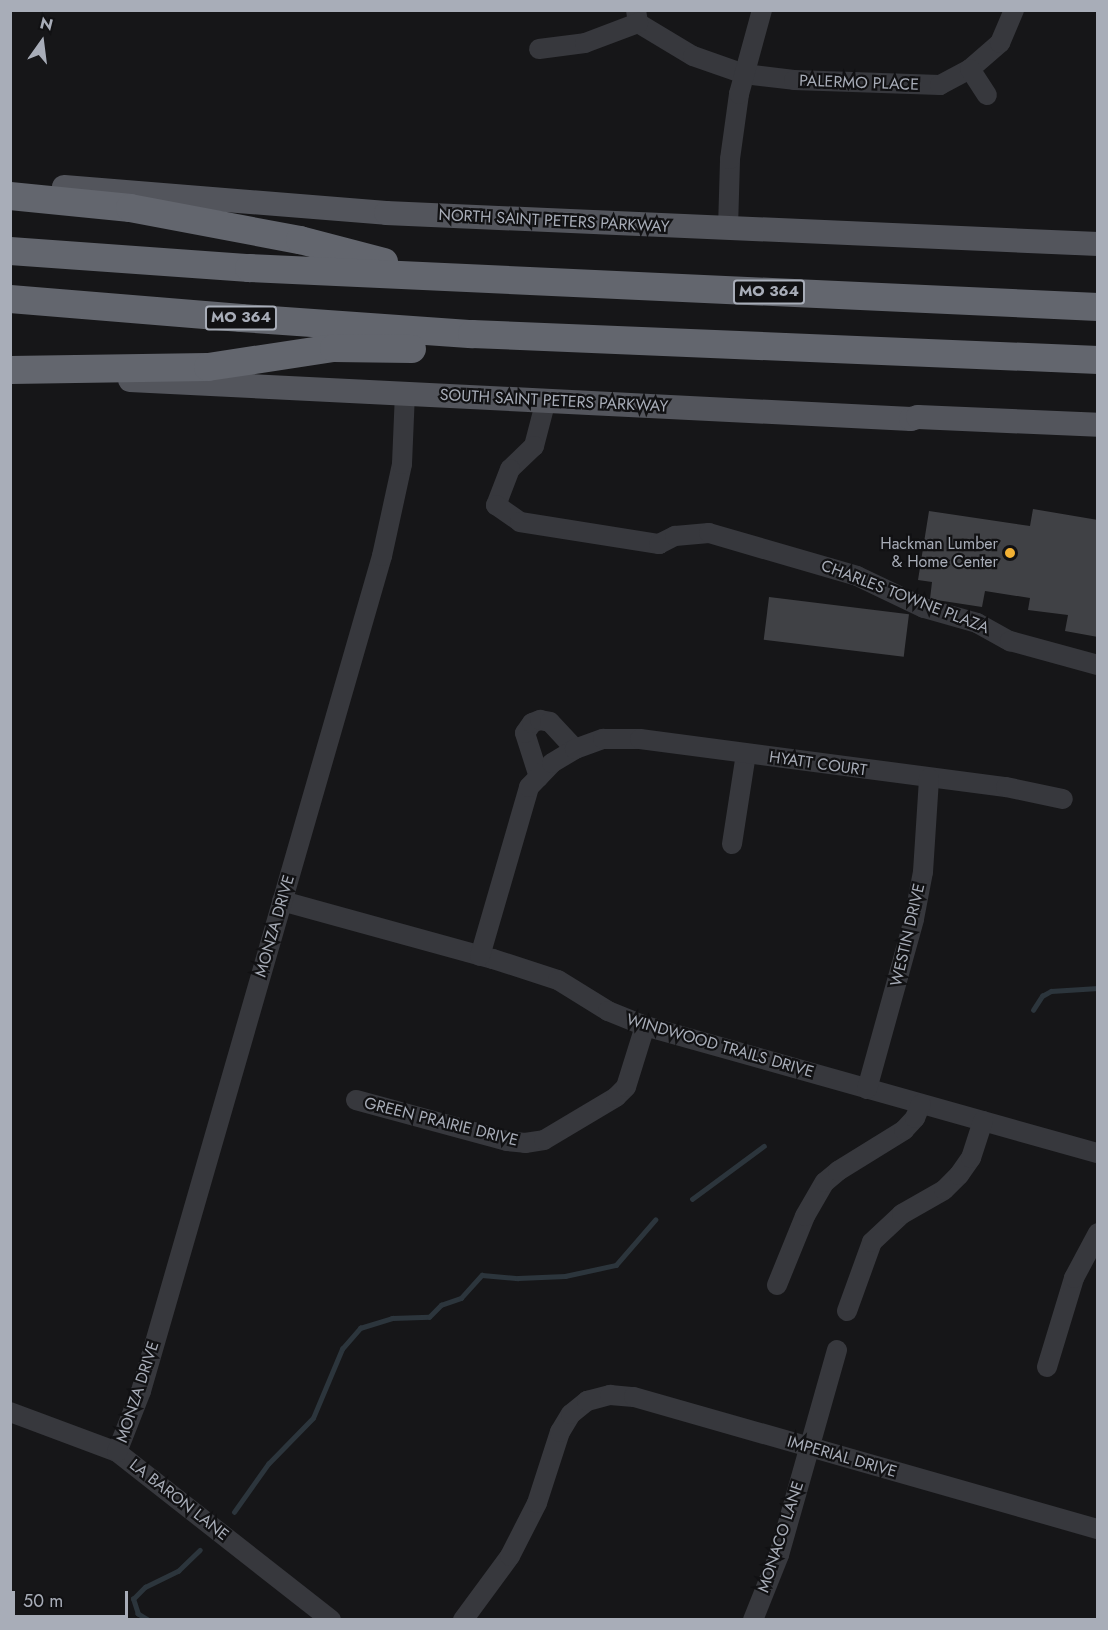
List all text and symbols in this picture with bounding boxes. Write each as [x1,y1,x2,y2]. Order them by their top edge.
text: N [38,11,55,37]
north arrow [12,12,72,72]
street label: PALERMO PLACE [799,71,919,95]
street label: NORTH SAINT PETERS PARKWAY [438,205,670,237]
road number: MO 364 [733,280,805,304]
road number: MO 364 [205,306,277,330]
street label: SOUTH SAINT PETERS PARKWAY [439,385,669,417]
place label: Hackman Lumber & Home Center [880,534,998,572]
marker: Hackman Lumber & Home Center [1003,546,1017,560]
street label: CHARLES TOWNE PLAZA [818,556,992,638]
street label: HYATT COURT [768,748,868,780]
street label: MONZA DRIVE [251,873,299,979]
street label: WESTIN DRIVE [887,882,929,988]
street label: WINDWOOD TRAILS DRIVE [624,1010,816,1082]
street label: GREEN PRAIRIE DRIVE [362,1094,520,1150]
street label: MONZA DRIVE [113,1339,163,1445]
street label: IMPERIAL DRIVE [785,1432,899,1482]
street label: LA BARON LANE [126,1455,232,1545]
street label: MONACO LANE [754,1479,808,1595]
scale bar [15,1579,130,1617]
text: 50 m [23,1588,63,1614]

